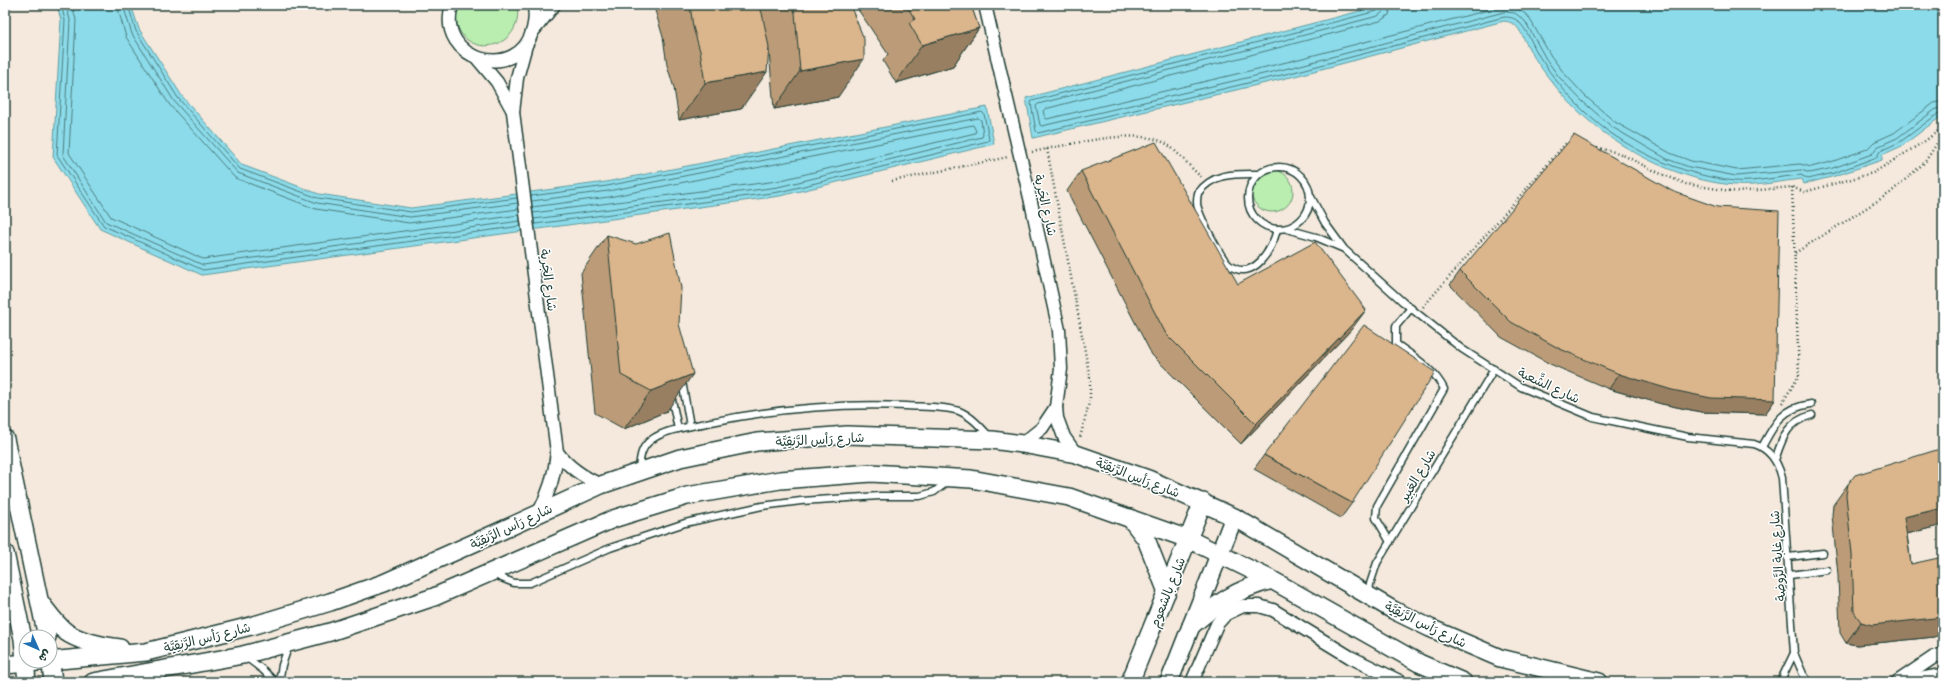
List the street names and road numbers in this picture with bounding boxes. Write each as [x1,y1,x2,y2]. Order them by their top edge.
street label: شارع الجَرية [1029,173,1058,238]
street label: شارع الجَرية [535,248,558,312]
street label: شارع الشِّعبة [1515,362,1583,408]
street label: شارع رَأس الرَّنقِيَّة [775,430,865,451]
street label: شارع العَبِير [1397,448,1442,506]
street label: شارع رَأس الرَّنقِيَّة [1093,455,1182,502]
street label: شارع رَأس الرَّنقِيَّة [468,501,556,554]
street label: شارع غابة الرَّوضة [1768,510,1790,602]
street label: شارع بالشعوم [1148,556,1191,631]
street label: شارع رَأس الرَّنقِيَّة [1382,598,1469,652]
street label: شارع رَأس الرَّنقِيَّة [162,619,253,657]

